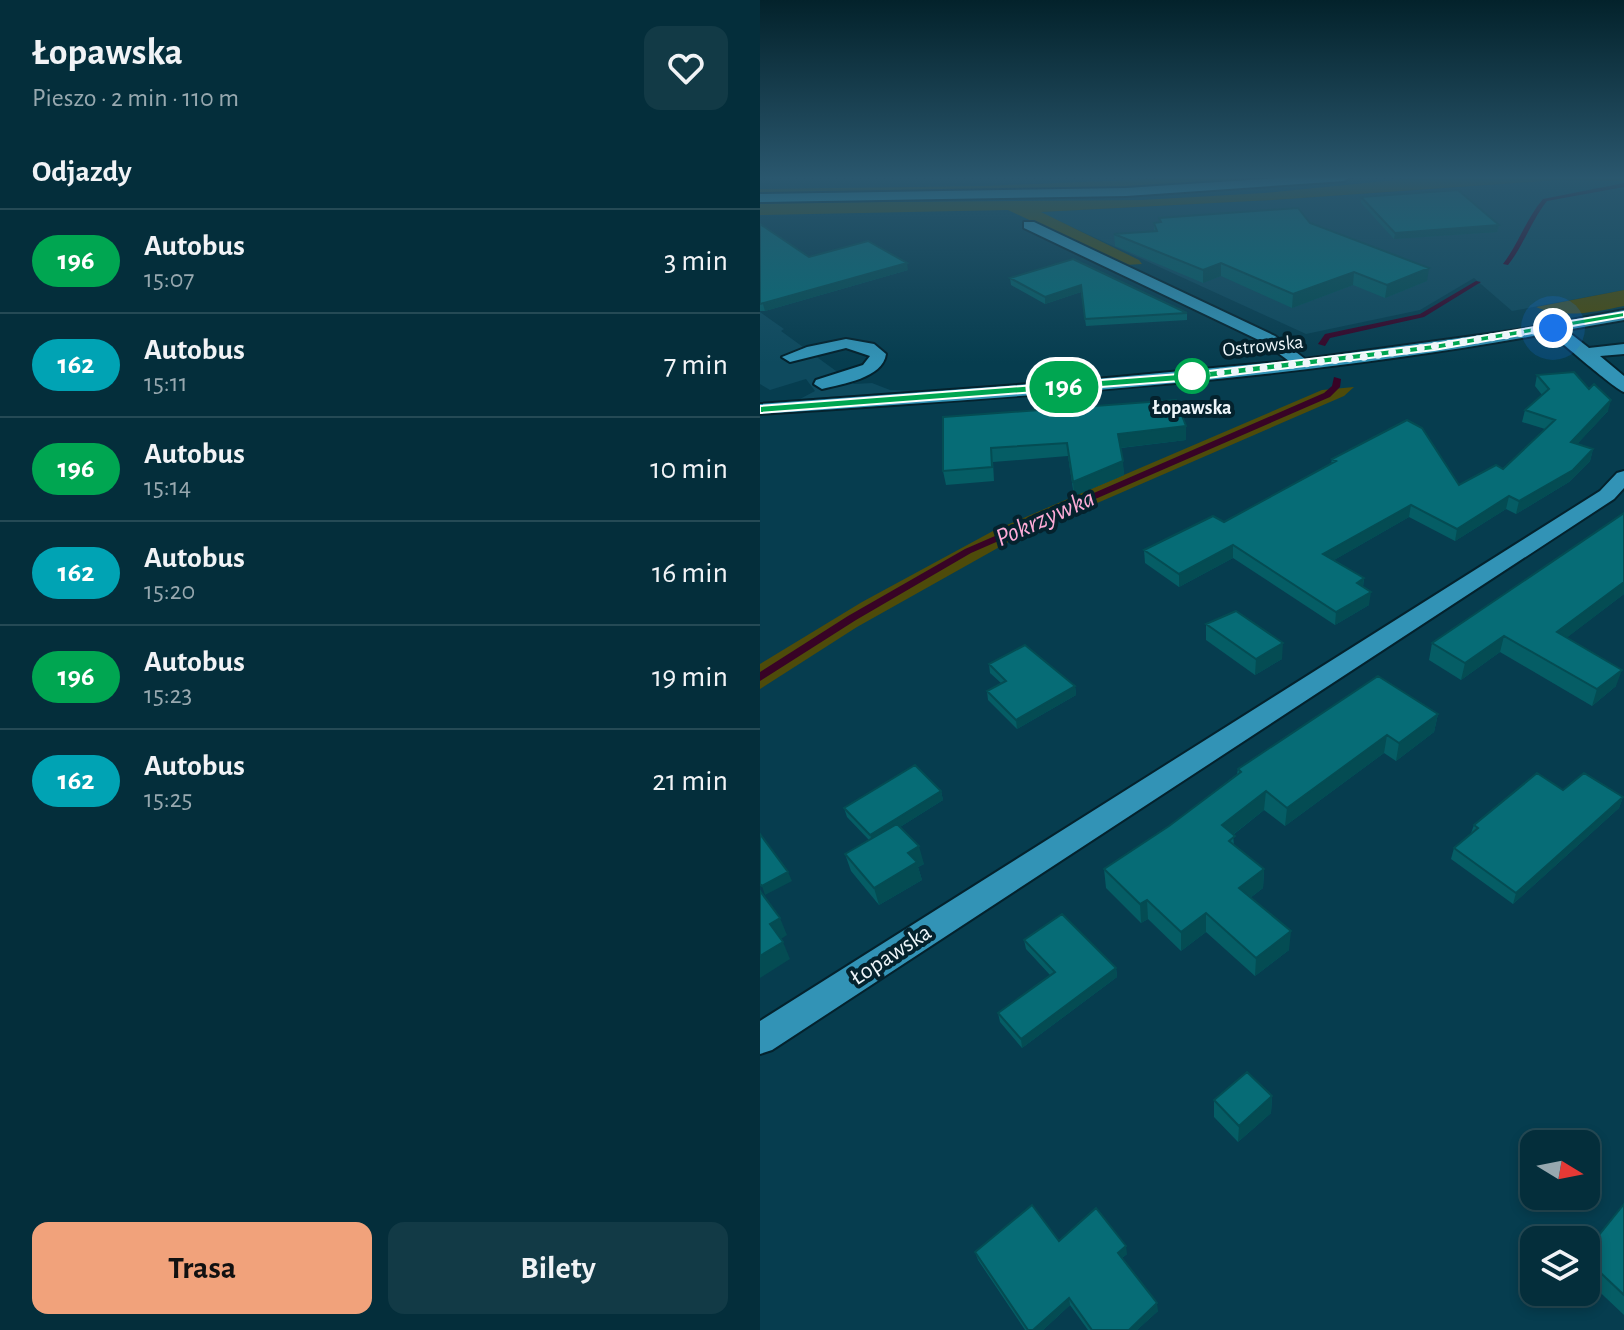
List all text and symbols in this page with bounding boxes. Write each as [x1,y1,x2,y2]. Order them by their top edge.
button: heart [644,26,728,110]
text: Łopawska [32,34,183,72]
text: Pieszo · 2 min · 110 m [32,85,239,111]
text: Odjazdy [32,157,132,187]
text: Autobus [144,231,245,261]
text: 3 min [664,246,728,276]
text: 196 [57,247,95,275]
text: 15:07 [144,266,194,292]
your location [1533,308,1573,348]
street label: Ostrowska [1222,332,1304,360]
text: Autobus [144,335,245,365]
text: 7 min [664,350,728,380]
text: 162 [58,351,94,379]
marker: Łopawska [1175,359,1209,393]
line badge: 196 [1018,361,1110,413]
text: 15:11 [144,370,188,396]
text: 196 [1045,373,1083,401]
place label: Łopawska [1151,398,1232,418]
text: Autobus [144,439,245,469]
text: 10 min [650,454,728,484]
text: 196 [57,455,95,483]
text: 15:14 [144,474,191,500]
water label: Pokrzywka [992,485,1098,551]
text: Autobus [144,543,245,573]
text: 16 min [652,558,728,588]
text: 162 [58,559,94,587]
text: 15:20 [144,578,195,604]
text: Autobus [144,647,245,677]
text: 19 min [652,662,728,692]
text: 196 [57,663,95,691]
text: 15:23 [144,682,192,708]
text: Autobus [144,751,245,781]
text: 21 min [652,766,728,796]
text: 162 [58,767,94,795]
text: 15:25 [144,786,192,812]
street label: Łopawska [846,920,936,990]
north arrow [1520,1130,1600,1210]
map controls [1520,1130,1600,1306]
button: Trasa [32,1222,372,1314]
button: Bilety [388,1222,728,1314]
button: layers [1520,1226,1600,1306]

